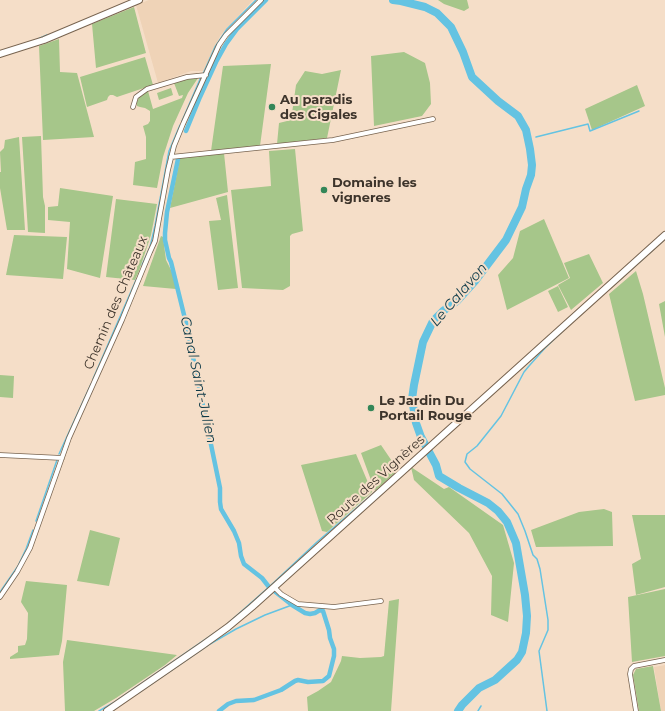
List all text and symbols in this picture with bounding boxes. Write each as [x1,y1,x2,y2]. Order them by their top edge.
place label: Au paradis des Cigales [280,92,357,123]
marker: Au paradis des Cigales [267,102,277,112]
place label: Domaine les vigneres [332,175,417,206]
marker: Domaine les vigneres [319,185,329,195]
street label: Chemin des Châteaux [81,234,151,372]
water label: Le Calavon [427,260,491,330]
water label: Canal Saint-Julien [176,315,220,445]
place label: Le Jardin Du Portail Rouge [379,393,472,424]
marker: Le Jardin Du Portail Rouge [366,403,376,413]
street label: Route des Vignères [324,432,428,528]

